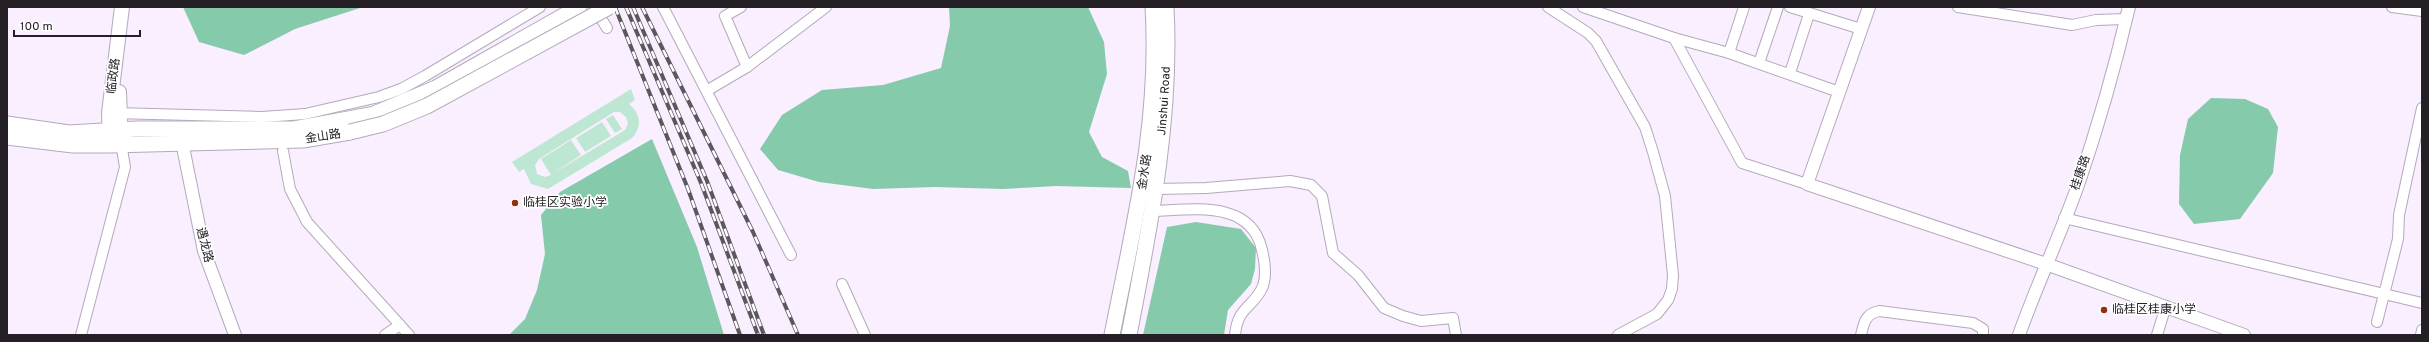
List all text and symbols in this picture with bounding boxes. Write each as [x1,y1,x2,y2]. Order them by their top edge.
scale bar [14,12,140,38]
text: 100 m [20,19,53,35]
street label: 临政路 [104,57,124,95]
street label: Jinshui Road [1154,66,1175,136]
street label: 金山路 [304,126,342,148]
street label: 金水路 [1134,153,1156,191]
street label: 桂康路 [2068,153,2094,193]
place label: 临桂区实验小学 [523,195,607,211]
marker: 临桂区实验小学 [510,198,520,208]
street label: 遇龙路 [192,226,216,264]
place label: 临桂区桂康小学 [2112,302,2196,318]
marker: 临桂区桂康小学 [2099,305,2109,315]

